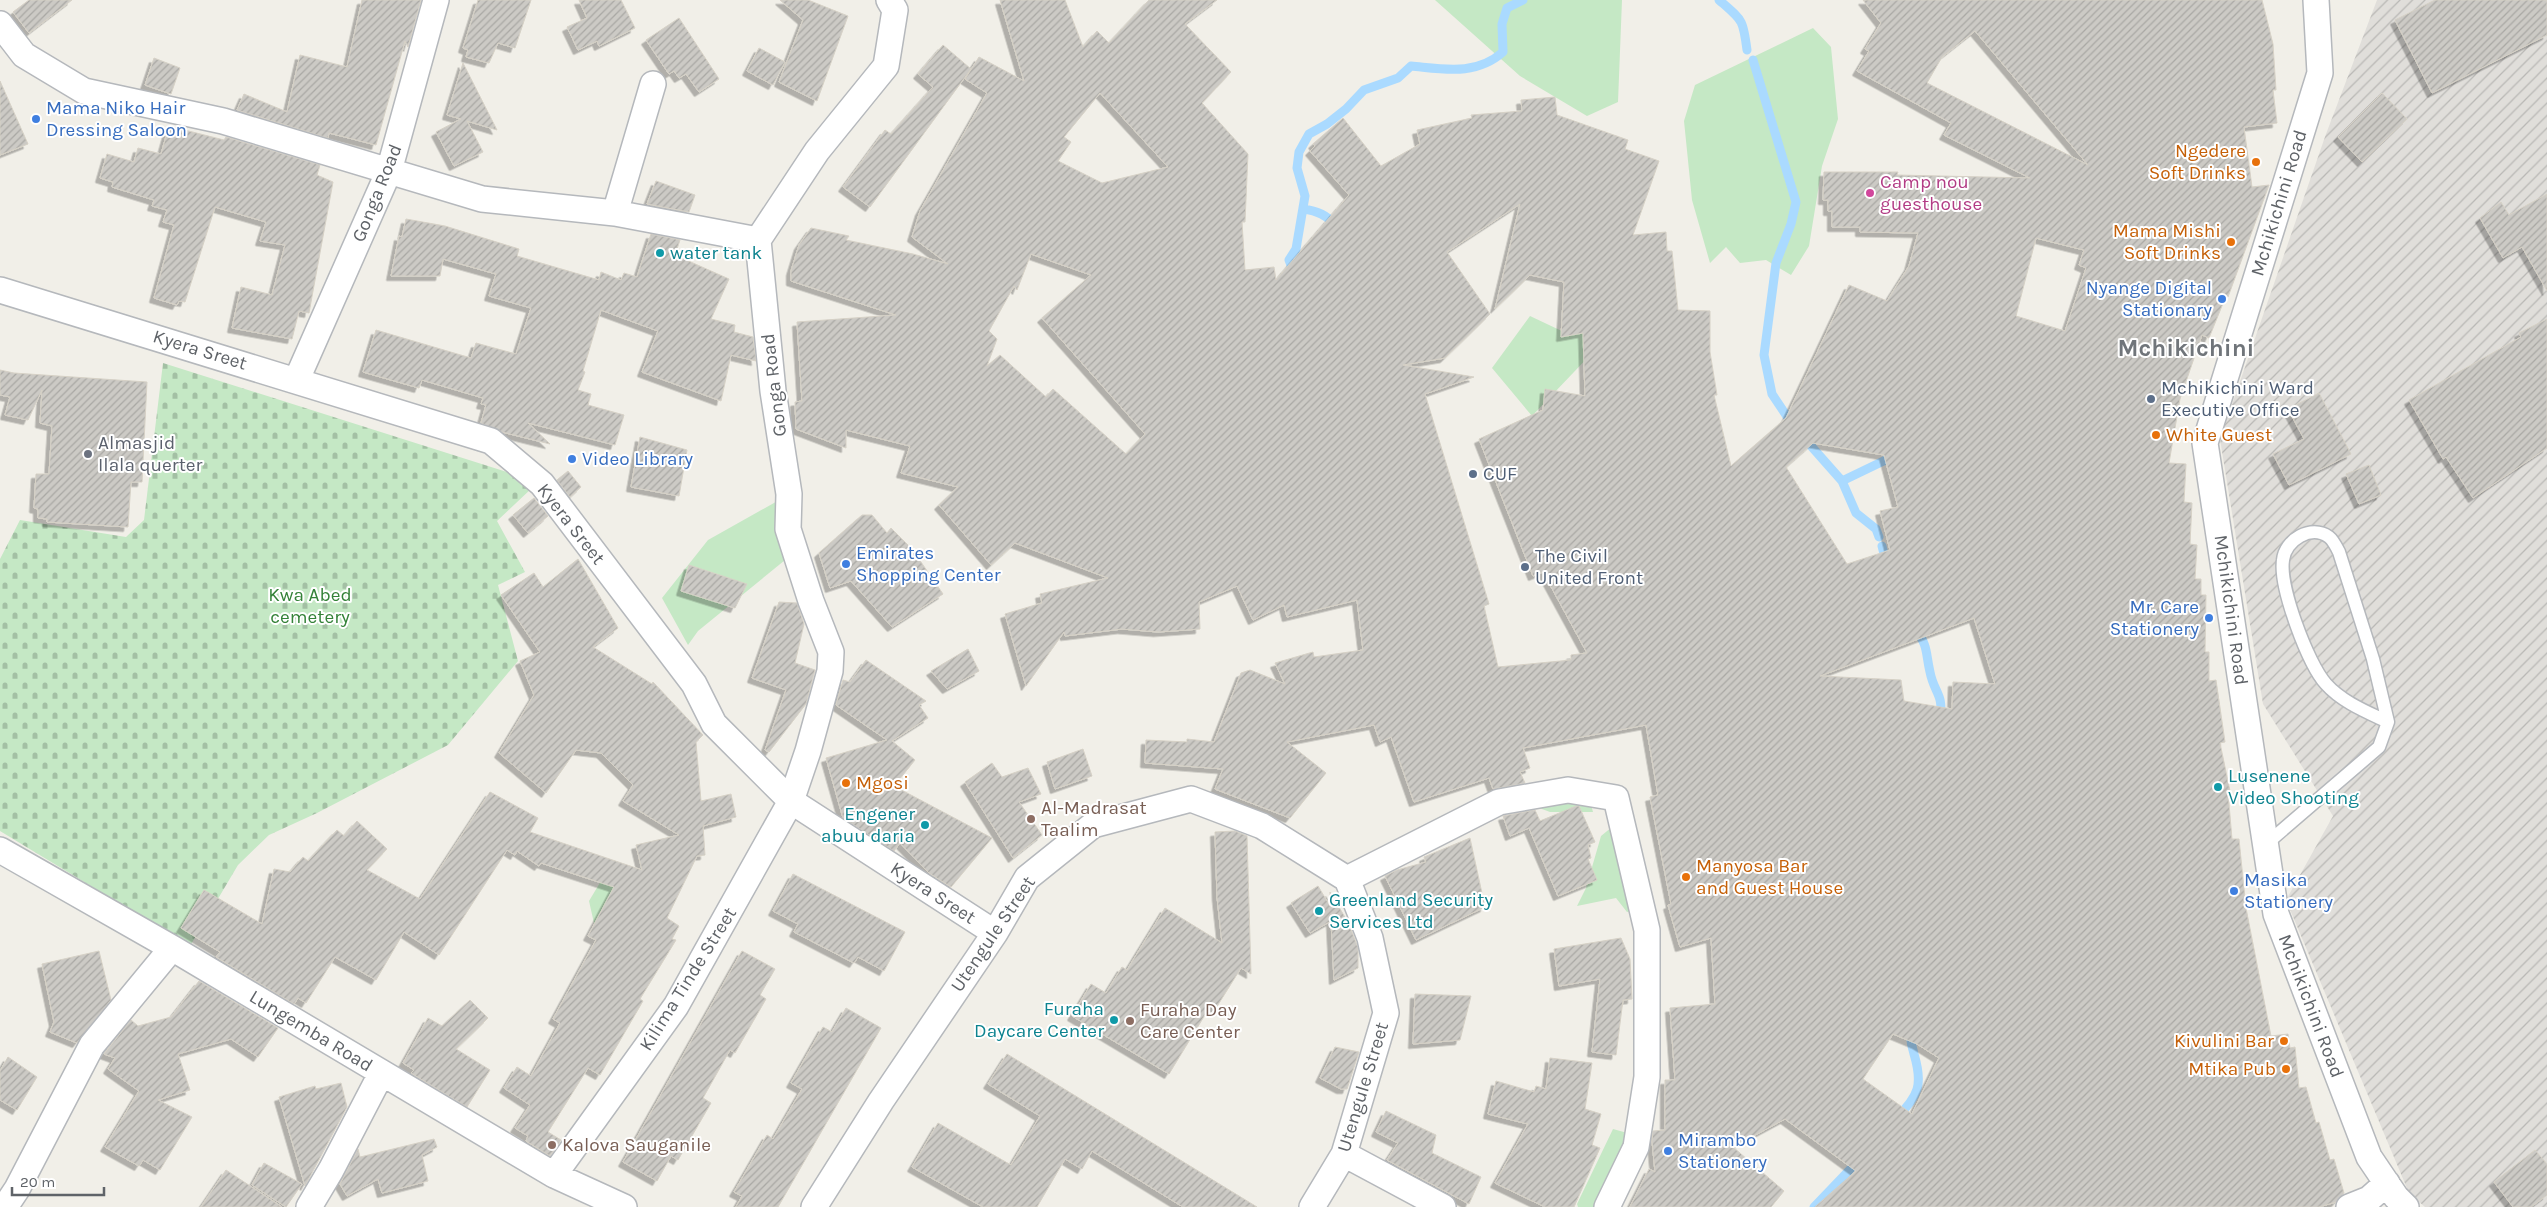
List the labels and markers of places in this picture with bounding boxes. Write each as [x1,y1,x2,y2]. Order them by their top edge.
place label: Mama Niko Hair Dressing Saloon [46,97,187,141]
marker: Mama Niko Hair Dressing Saloon [30,113,42,125]
place label: Ngedere Soft Drinks [2149,140,2246,184]
marker: Ngedere Soft Drinks [2250,156,2262,168]
place label: Camp nou guesthouse [1880,171,1982,215]
marker: Camp nou guesthouse [1864,187,1876,199]
place label: Mama Mishi Soft Drinks [2113,220,2221,264]
marker: Mama Mishi Soft Drinks [2225,236,2237,248]
place label: water tank [670,242,763,264]
marker: water tank [654,247,666,259]
place label: Nyange Digital Stationary [2086,277,2212,321]
marker: Nyange Digital Stationary [2216,293,2228,305]
place label: Mchikichini Ward Executive Office [2161,377,2314,421]
marker: Mchikichini Ward Executive Office [2145,393,2157,405]
place label: White Guest [2166,424,2272,446]
marker: White Guest [2150,429,2162,441]
place label: Almasjid Ilala querter [98,432,203,476]
marker: Almasjid Ilala querter [82,448,94,460]
place label: Video Library [582,448,693,470]
marker: Video Library [566,453,578,465]
place label: CUF [1483,463,1517,485]
marker: CUF [1467,468,1479,480]
place label: Emirates Shopping Center [856,542,1001,586]
place label: The Civil United Front [1535,545,1643,589]
marker: Emirates Shopping Center [840,558,852,570]
marker: The Civil United Front [1519,561,1531,573]
place label: Mr. Care Stationery [2110,596,2199,640]
marker: Mr. Care Stationery [2203,612,2215,624]
place label: Lusenene Video Shooting [2228,765,2359,809]
place label: Mgosi [856,772,909,794]
marker: Mgosi [840,777,852,789]
marker: Lusenene Video Shooting [2212,781,2224,793]
place label: Al-Madrasat Taalim [1041,797,1147,841]
place label: Engener abuu daria [821,803,915,847]
marker: Al-Madrasat Taalim [1025,813,1037,825]
marker: Engener abuu daria [919,819,931,831]
place label: Manyosa Bar and Guest House [1696,855,1843,899]
place label: Masika Stationery [2244,869,2333,913]
marker: Manyosa Bar and Guest House [1680,871,1692,883]
marker: Masika Stationery [2228,885,2240,897]
place label: Greenland Security Services Ltd [1329,889,1493,933]
marker: Greenland Security Services Ltd [1313,905,1325,917]
place label: Furaha Daycare Center [974,998,1104,1042]
place label: Furaha Day Care Center [1140,999,1240,1043]
marker: Furaha Daycare Center [1108,1014,1120,1026]
marker: Furaha Day Care Center [1124,1015,1136,1027]
place label: Kivulini Bar [2174,1030,2274,1052]
marker: Kivulini Bar [2278,1035,2290,1047]
place label: Mtika Pub [2188,1058,2276,1080]
marker: Mtika Pub [2280,1063,2292,1075]
place label: Mirambo Stationery [1678,1129,1767,1173]
place label: Kalova Sauganile [562,1134,711,1156]
marker: Kalova Sauganile [546,1139,558,1151]
marker: Mirambo Stationery [1662,1145,1674,1157]

